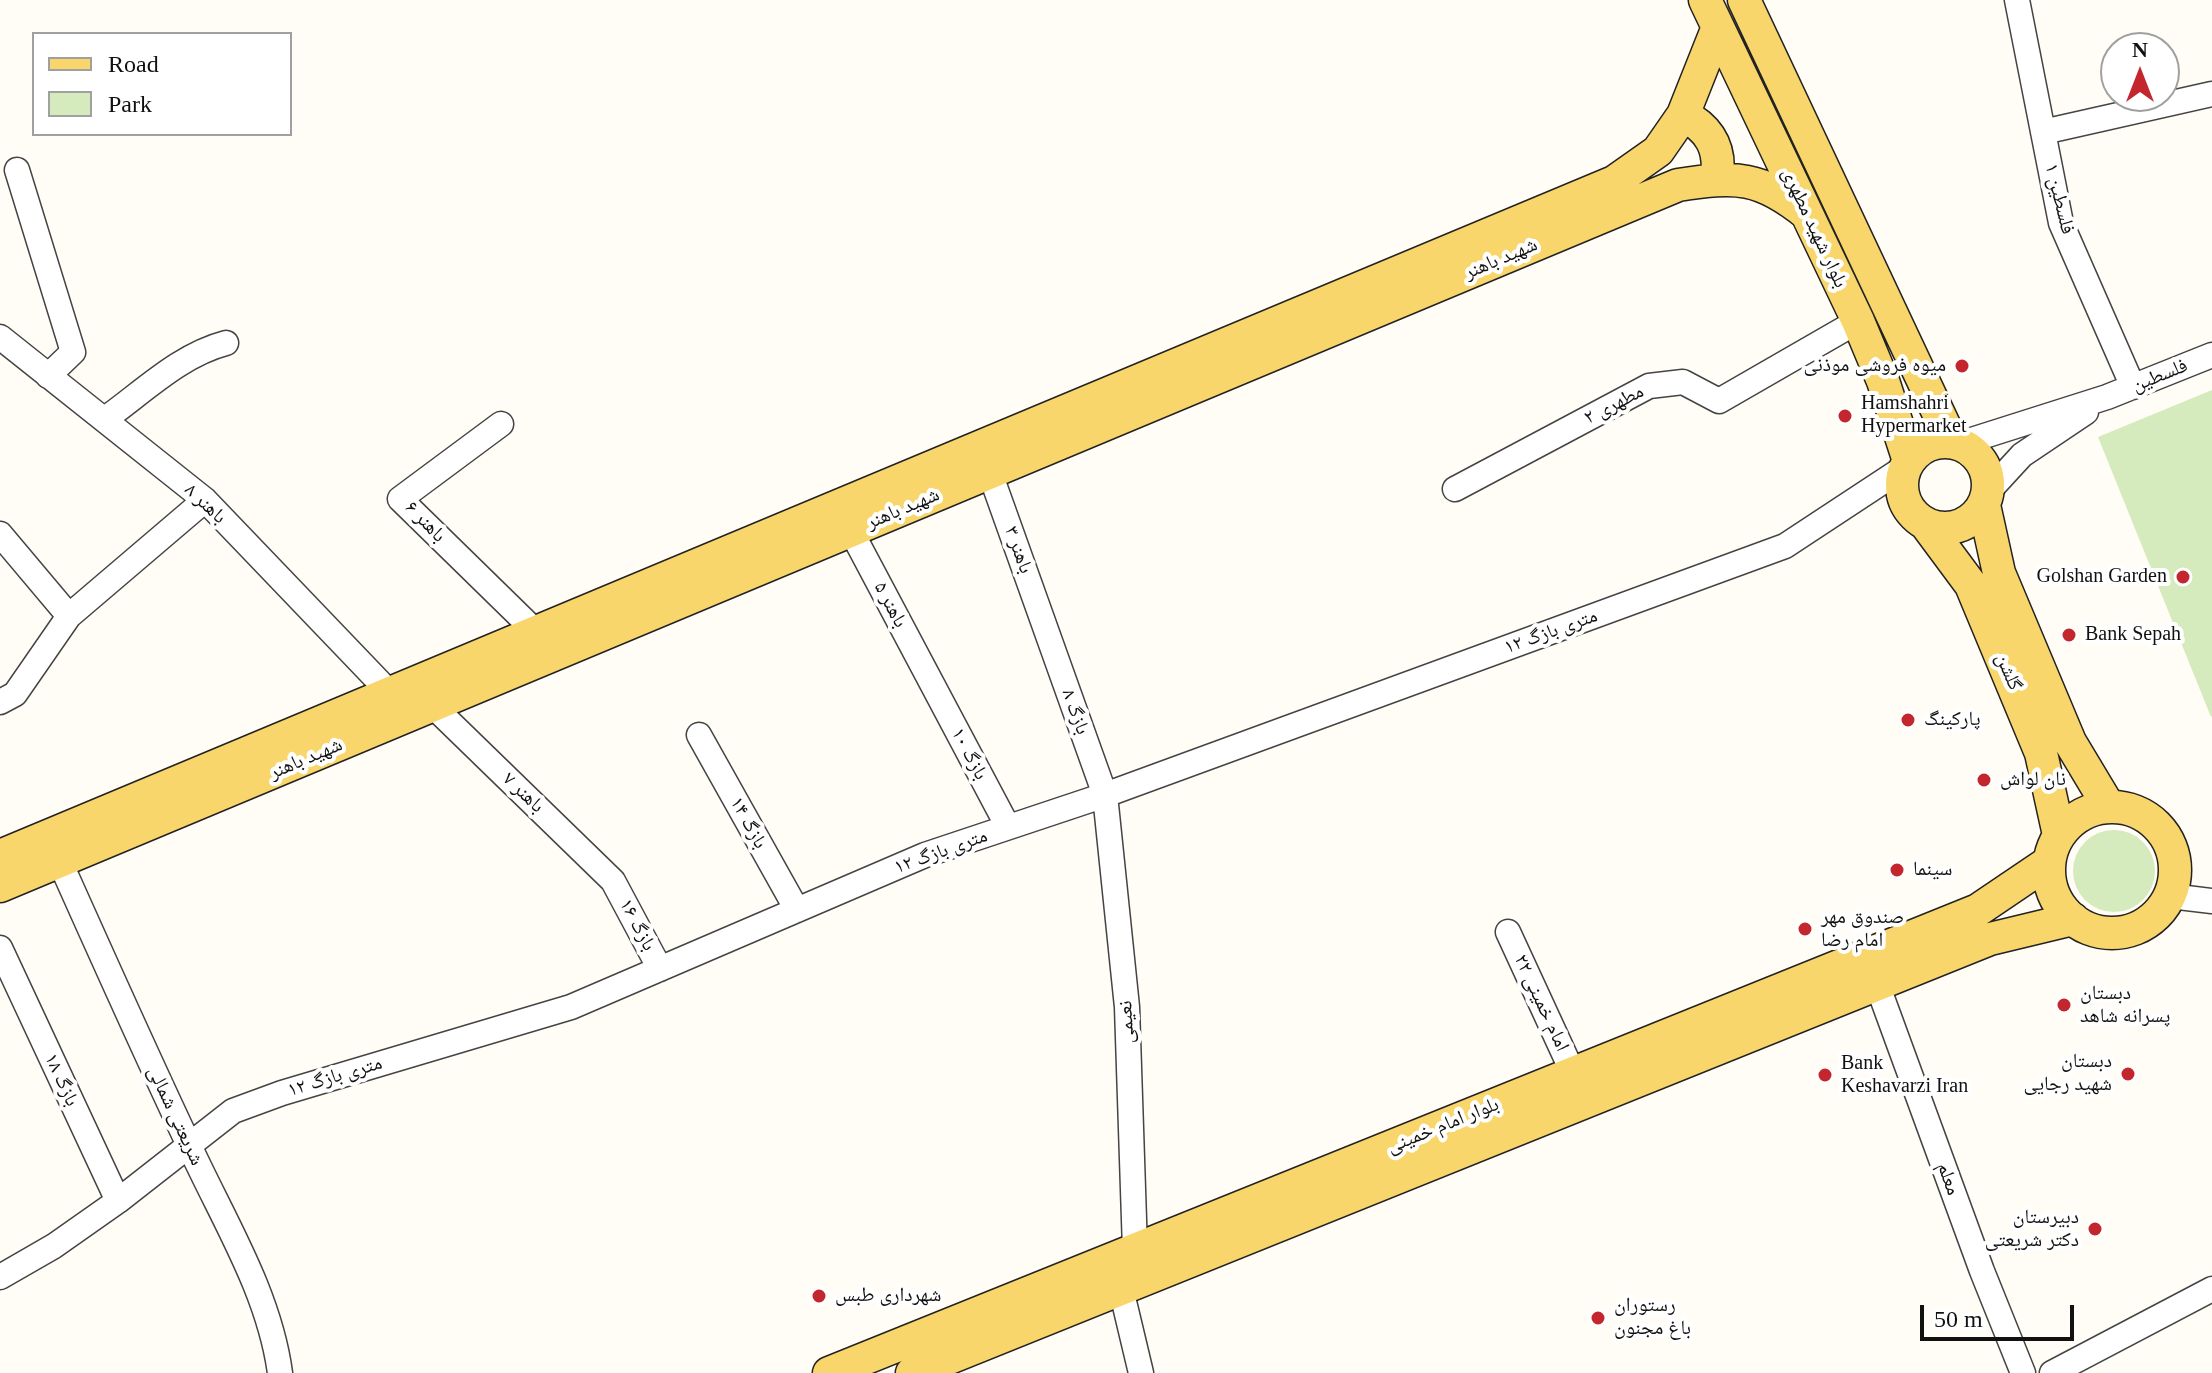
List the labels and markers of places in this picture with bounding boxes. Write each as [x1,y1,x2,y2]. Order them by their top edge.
place label: میوه فروشی موذنی [1803,354,1946,378]
marker: میوه فروشی موذنی [1953,357,1971,375]
place label: Hamshahri Hypermarket [1861,392,1967,439]
marker: Hamshahri Hypermarket [1836,407,1854,425]
place label: Golshan Garden [2036,565,2167,589]
marker: Golshan Garden [2174,568,2192,586]
place label: Bank Sepah [2085,623,2181,647]
marker: Bank Sepah [2060,626,2078,644]
place label: پارکینگ [1924,708,1980,732]
marker: پارکینگ [1899,711,1917,729]
place label: نان لواش [2000,768,2066,792]
marker: نان لواش [1975,771,1993,789]
place label: سینما [1913,858,1953,882]
marker: سینما [1888,861,1906,879]
place label: صندوق مهر امام رضا [1821,906,1904,953]
marker: صندوق مهر امام رضا [1796,920,1814,938]
place label: دبستان پسرانه شاهد [2080,982,2170,1029]
marker: دبستان پسرانه شاهد [2055,996,2073,1014]
place label: دبستان شهید رجایی [2023,1050,2112,1097]
place label: Bank Keshavarzi Iran [1841,1052,1968,1099]
marker: دبستان شهید رجایی [2119,1065,2137,1083]
marker: Bank Keshavarzi Iran [1816,1066,1834,1084]
place label: دبیرستان دکتر شریعتی [1985,1206,2079,1253]
marker: دبیرستان دکتر شریعتی [2086,1220,2104,1238]
place label: شهرداری طبس [835,1284,941,1308]
marker: شهرداری طبس [810,1287,828,1305]
place label: رستوران باغ مجنون [1614,1294,1691,1341]
marker: رستوران باغ مجنون [1589,1309,1607,1327]

